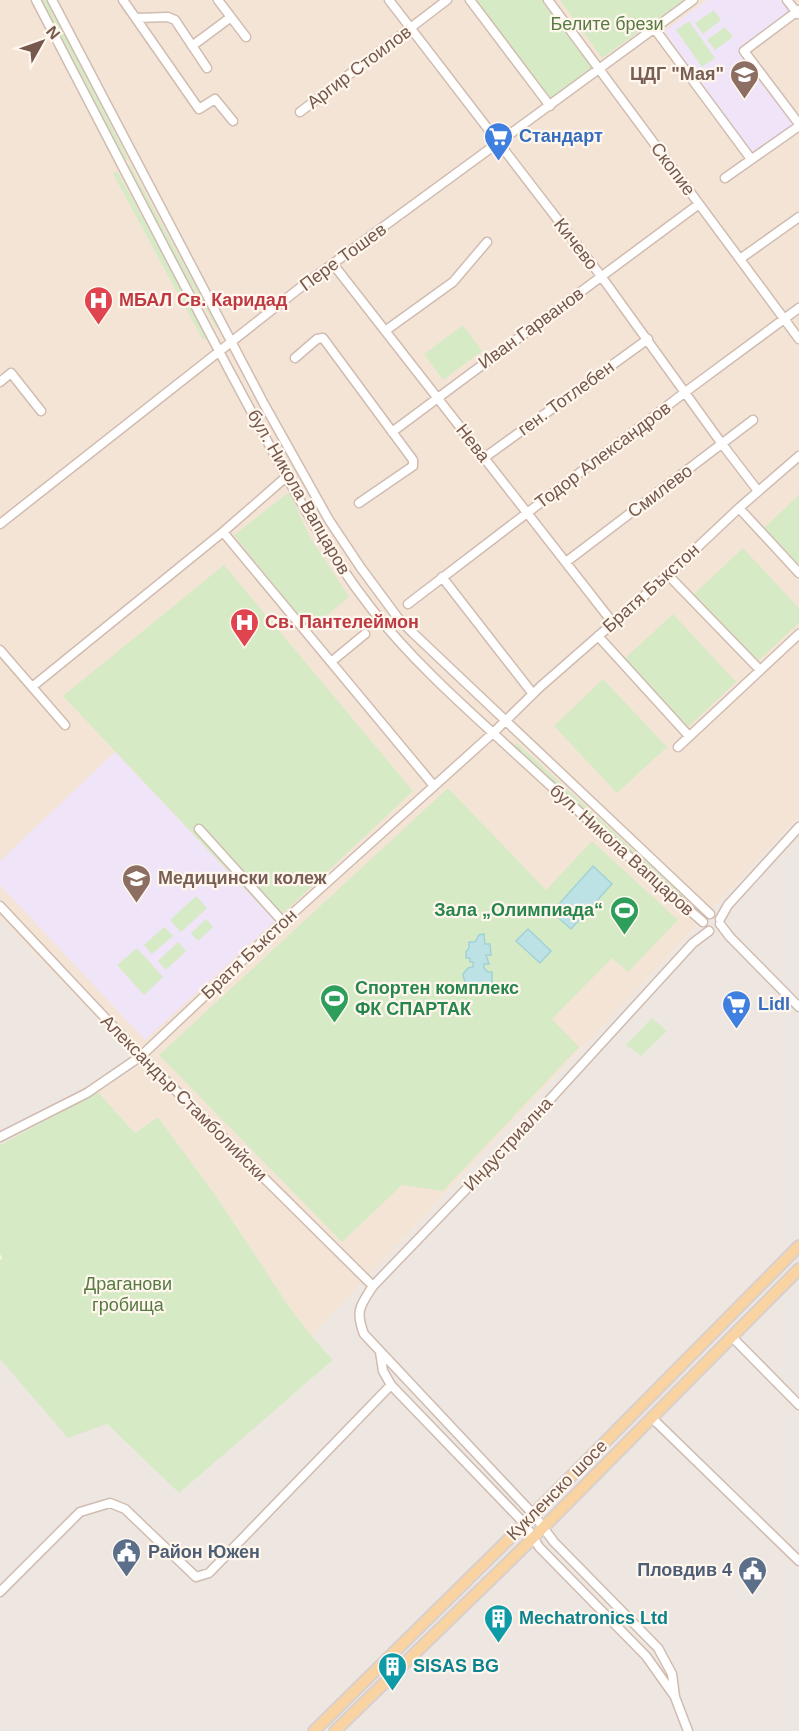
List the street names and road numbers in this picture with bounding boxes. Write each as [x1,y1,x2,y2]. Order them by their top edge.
street label: Аргир Стоилов [303,21,415,113]
street label: Скопие [647,139,699,199]
street label: Кичево [550,214,602,274]
street label: Пере Тошев [296,219,390,295]
street label: Иван Гарванов [475,283,587,373]
street label: ген. Тотлебен [514,357,618,439]
street label: Тодор Александров [531,398,675,512]
street label: бул. Никола Вапцаров [244,406,354,578]
street label: Нева [452,420,495,467]
street label: Смилево [624,460,696,522]
street label: Братя Бъкстон [599,540,703,636]
street label: бул. Никола Вапцаров [546,780,698,920]
street label: Братя Бъкстон [197,905,301,1003]
street label: Александър Стамболийски [97,1011,271,1185]
street label: Индустриална [460,1093,557,1195]
street label: Кукленско шосе [503,1436,611,1544]

